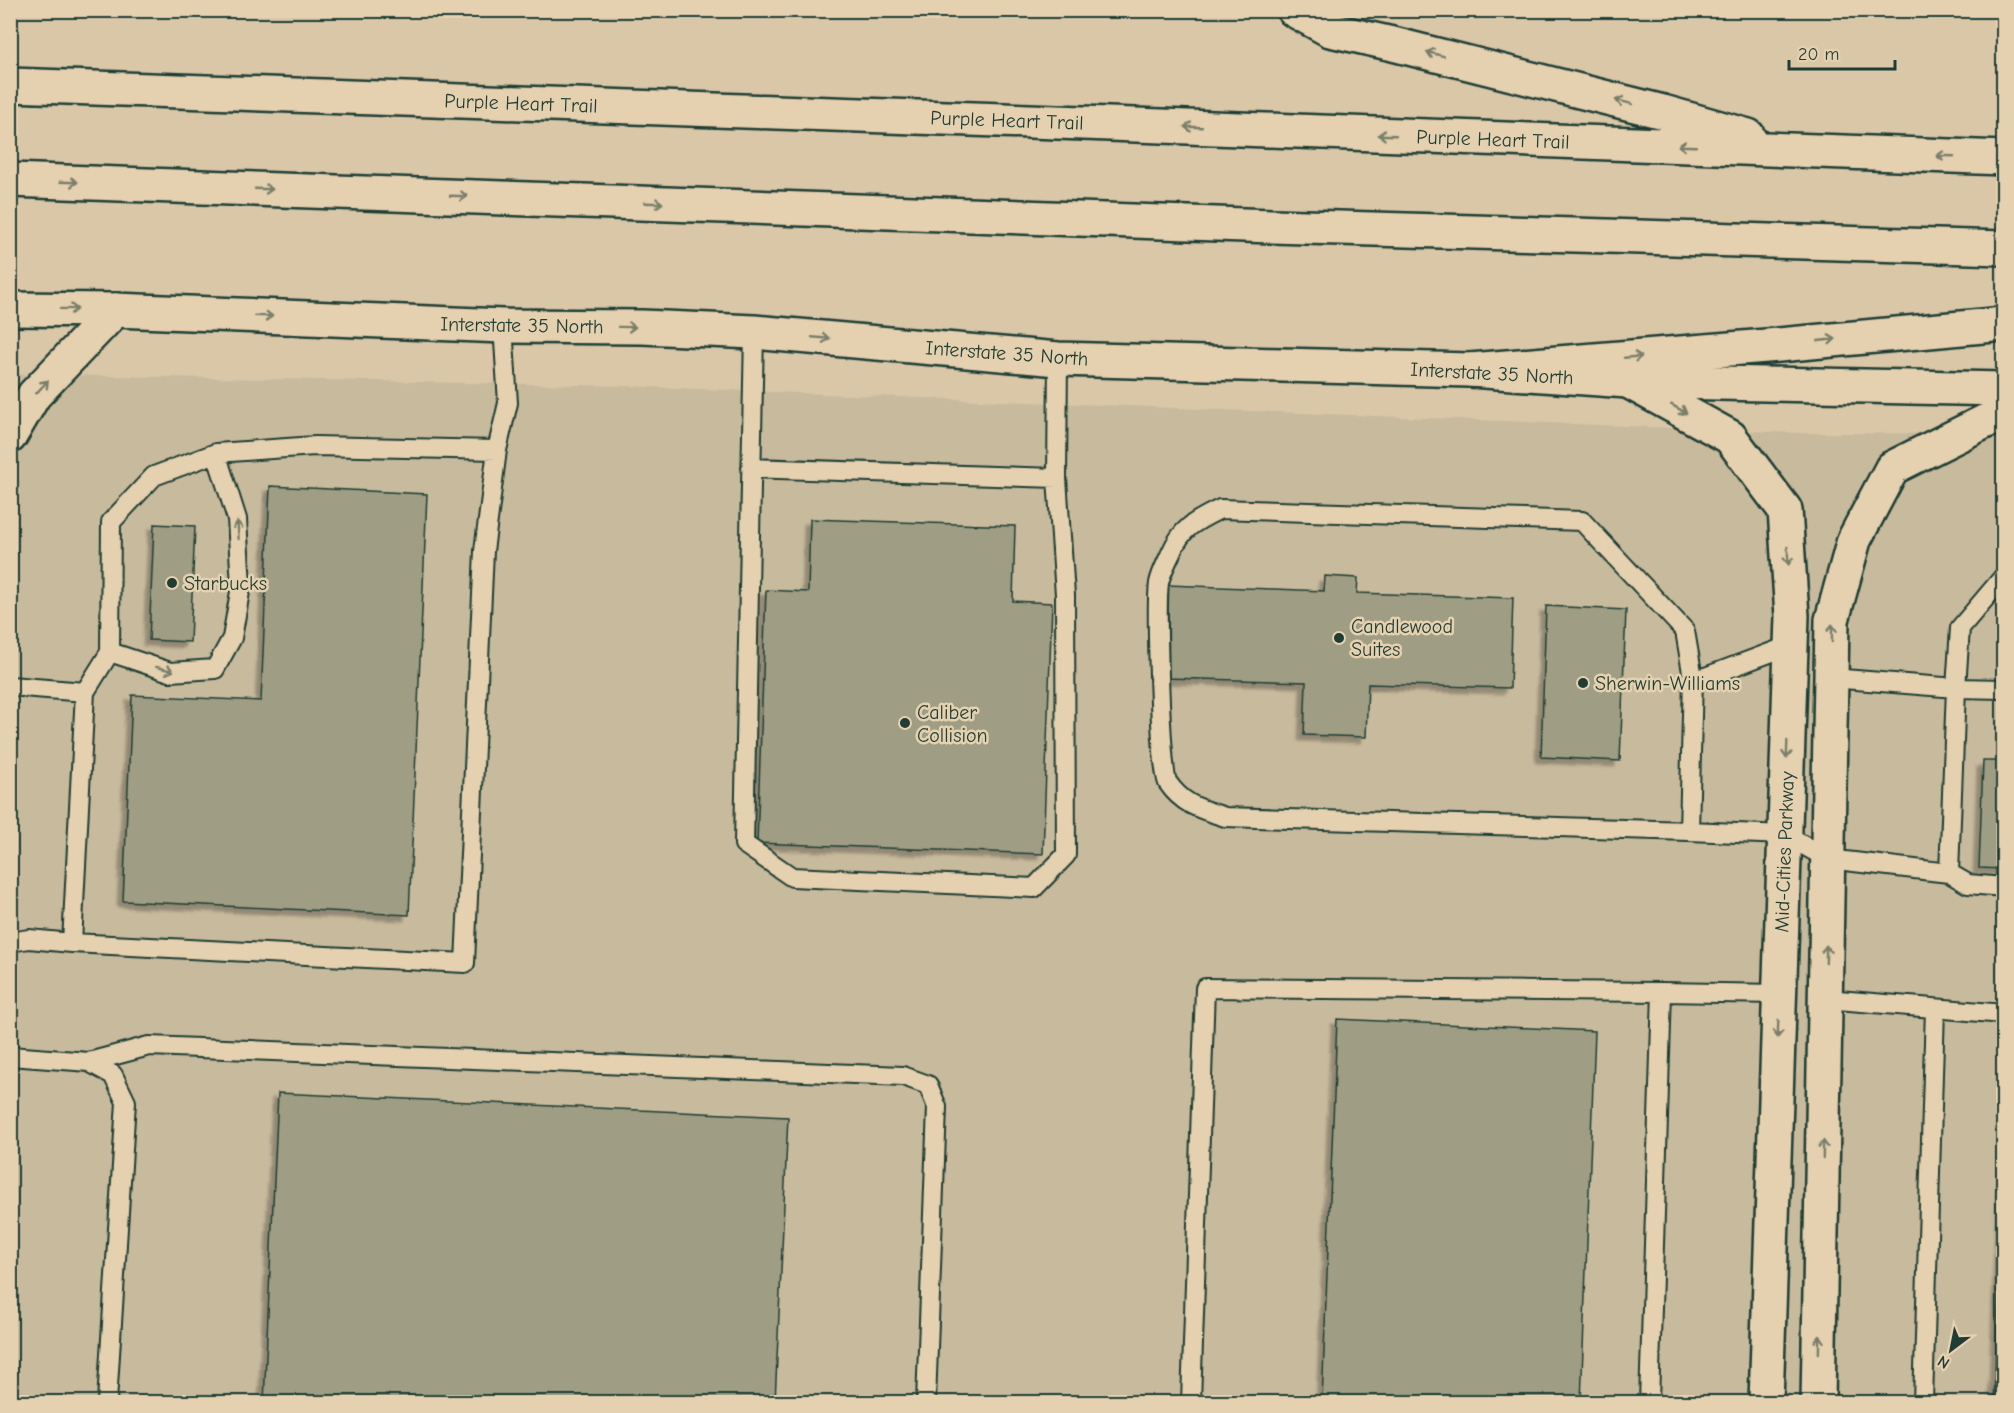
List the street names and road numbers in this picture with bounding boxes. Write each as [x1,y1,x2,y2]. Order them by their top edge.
street label: Purple Heart Trail [444,89,598,118]
street label: Purple Heart Trail [930,106,1084,135]
street label: Purple Heart Trail [1416,125,1570,154]
street label: Interstate 35 North [440,313,604,338]
street label: Interstate 35 North [925,336,1089,371]
street label: Interstate 35 North [1410,358,1574,389]
street label: Mid-Cities Parkway [1770,771,1799,933]

